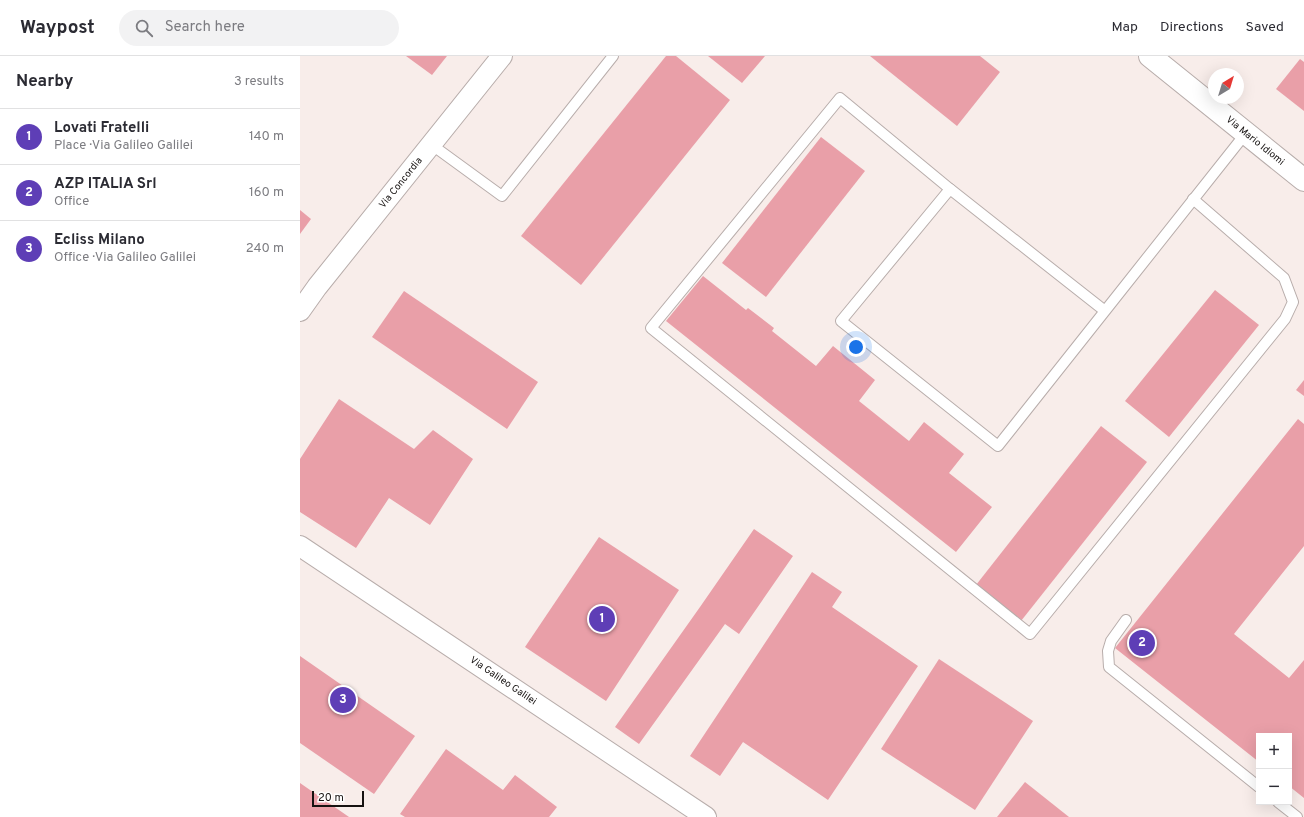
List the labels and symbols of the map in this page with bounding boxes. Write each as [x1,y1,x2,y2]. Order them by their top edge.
north arrow [1208,68,1244,104]
street label: Via Mario Idiomi [1223,113,1287,169]
street label: Via Concordia [376,155,426,211]
your location [846,337,866,357]
pin: 1 [589,604,615,634]
pin: 2 [1129,628,1155,658]
street label: Via Galileo Galilei [467,654,539,708]
pin: 3 [330,685,356,715]
scale bar [312,789,364,808]

